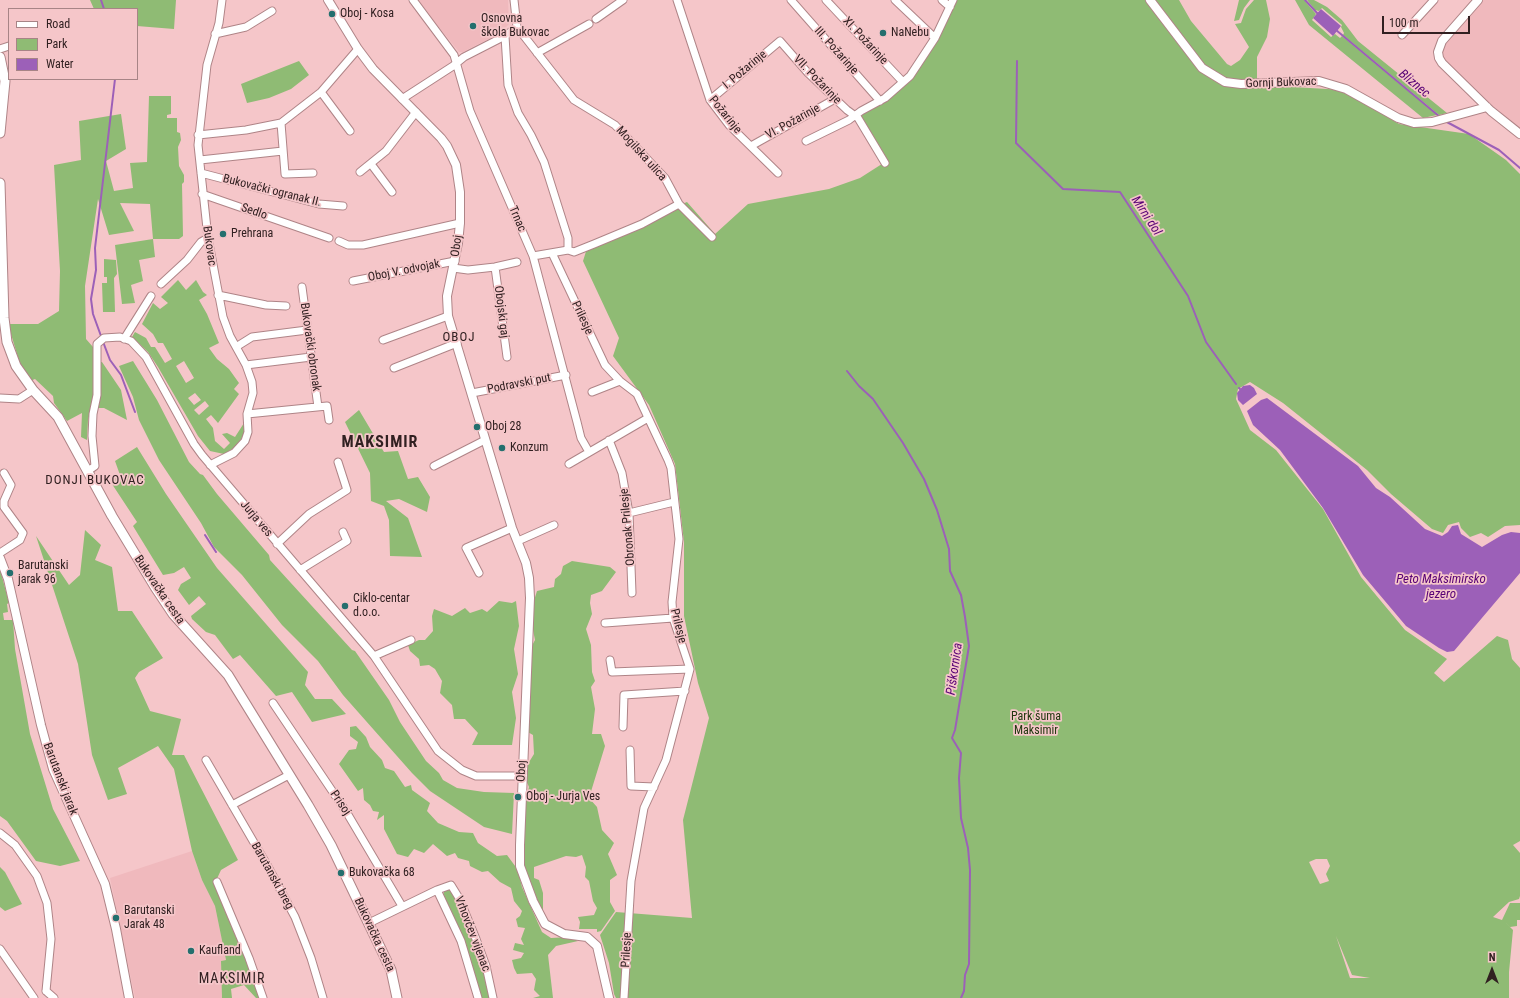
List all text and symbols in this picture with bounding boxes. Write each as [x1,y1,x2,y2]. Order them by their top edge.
place label: Oboj - Kosa [340,7,394,21]
legend [8,8,138,80]
scale bar [1384,8,1472,34]
marker: Oboj - Kosa [327,9,337,19]
place label: Osnovna škola Bukovac [481,12,549,40]
street label: XI. Požarinje [839,14,891,68]
text: 100 m [1389,16,1419,30]
text: Road [46,17,70,31]
marker: Osnovna škola Bukovac [468,21,478,31]
street label: III. Požarinje [811,24,861,78]
place label: NaNebu [891,26,929,40]
marker: NaNebu [878,28,888,38]
text: Park [46,37,67,51]
street label: I. Požarinje [720,47,770,93]
street label: VII. Požarinje [790,52,844,108]
text: Water [46,57,74,71]
water label: Bliznec [1395,66,1433,102]
street label: Gornji Bukovac [1245,75,1317,91]
street label: Požarinje [706,93,744,137]
street label: VI. Požarinje [763,101,823,143]
street label: Mogilska ulica [613,124,669,184]
street label: Bukovački ogranak II. [221,172,323,210]
water label: Mirni dol [1128,193,1164,239]
street label: Sedlo [239,201,269,223]
street label: Trnac [505,204,529,234]
street label: Bukovac [199,225,219,267]
place label: Prehrana [231,227,273,241]
marker: Prehrana [218,229,228,239]
street label: Oboj [448,234,466,258]
street label: Oboj V. odvojak [367,257,441,285]
street label: Obojski gaj [491,285,511,339]
street label: Prilesje [568,299,596,337]
street label: Bukovački obronak [297,302,323,392]
district label: OBOJ [442,330,476,346]
street label: Podravski put [486,371,552,397]
place label: Oboj 28 [485,420,521,434]
marker: Oboj 28 [472,422,482,432]
district label: MAKSIMIR [342,433,418,453]
place label: Konzum [510,441,548,455]
marker: Konzum [497,443,507,453]
district label: DONJI BUKOVAC [45,473,145,489]
street label: Obronak Prilesje [617,488,639,566]
street label: Jurja ves [237,498,275,540]
street label: Bukovačka cesta [131,553,187,627]
place label: Barutanski jarak 96 [18,559,69,587]
marker: Barutanski jarak 96 [5,568,15,578]
water label: Peto Maksimirsko jezero [1396,572,1486,603]
place label: Ciklo-centar d.o.o. [353,592,410,620]
marker: Ciklo-centar d.o.o. [340,601,350,611]
street label: Prilesje [667,607,689,645]
water label: Piškornica [944,642,966,696]
park label: Park šuma Maksimir [1011,710,1061,738]
street label: Barutanski jarak [40,741,80,817]
street label: Oboj [514,760,530,782]
street label: Prisoj [326,788,354,818]
place label: Oboj - Jurja Ves [526,790,600,804]
marker: Oboj - Jurja Ves [513,792,523,802]
street label: Barutanski breg [248,840,296,912]
place label: Bukovačka 68 [349,866,415,880]
marker: Bukovačka 68 [336,868,346,878]
street label: Vrhovčev vijenac [451,894,493,974]
street label: Bukovačka cesta [351,896,397,974]
place label: Barutanski Jarak 48 [124,904,175,932]
marker: Barutanski Jarak 48 [111,913,121,923]
street label: Prilesje [619,932,635,968]
place label: Kaufland [199,944,241,958]
marker: Kaufland [186,946,196,956]
north arrow [1472,950,1512,990]
text: N [1489,951,1495,964]
district label: MAKSIMIR [199,971,265,987]

